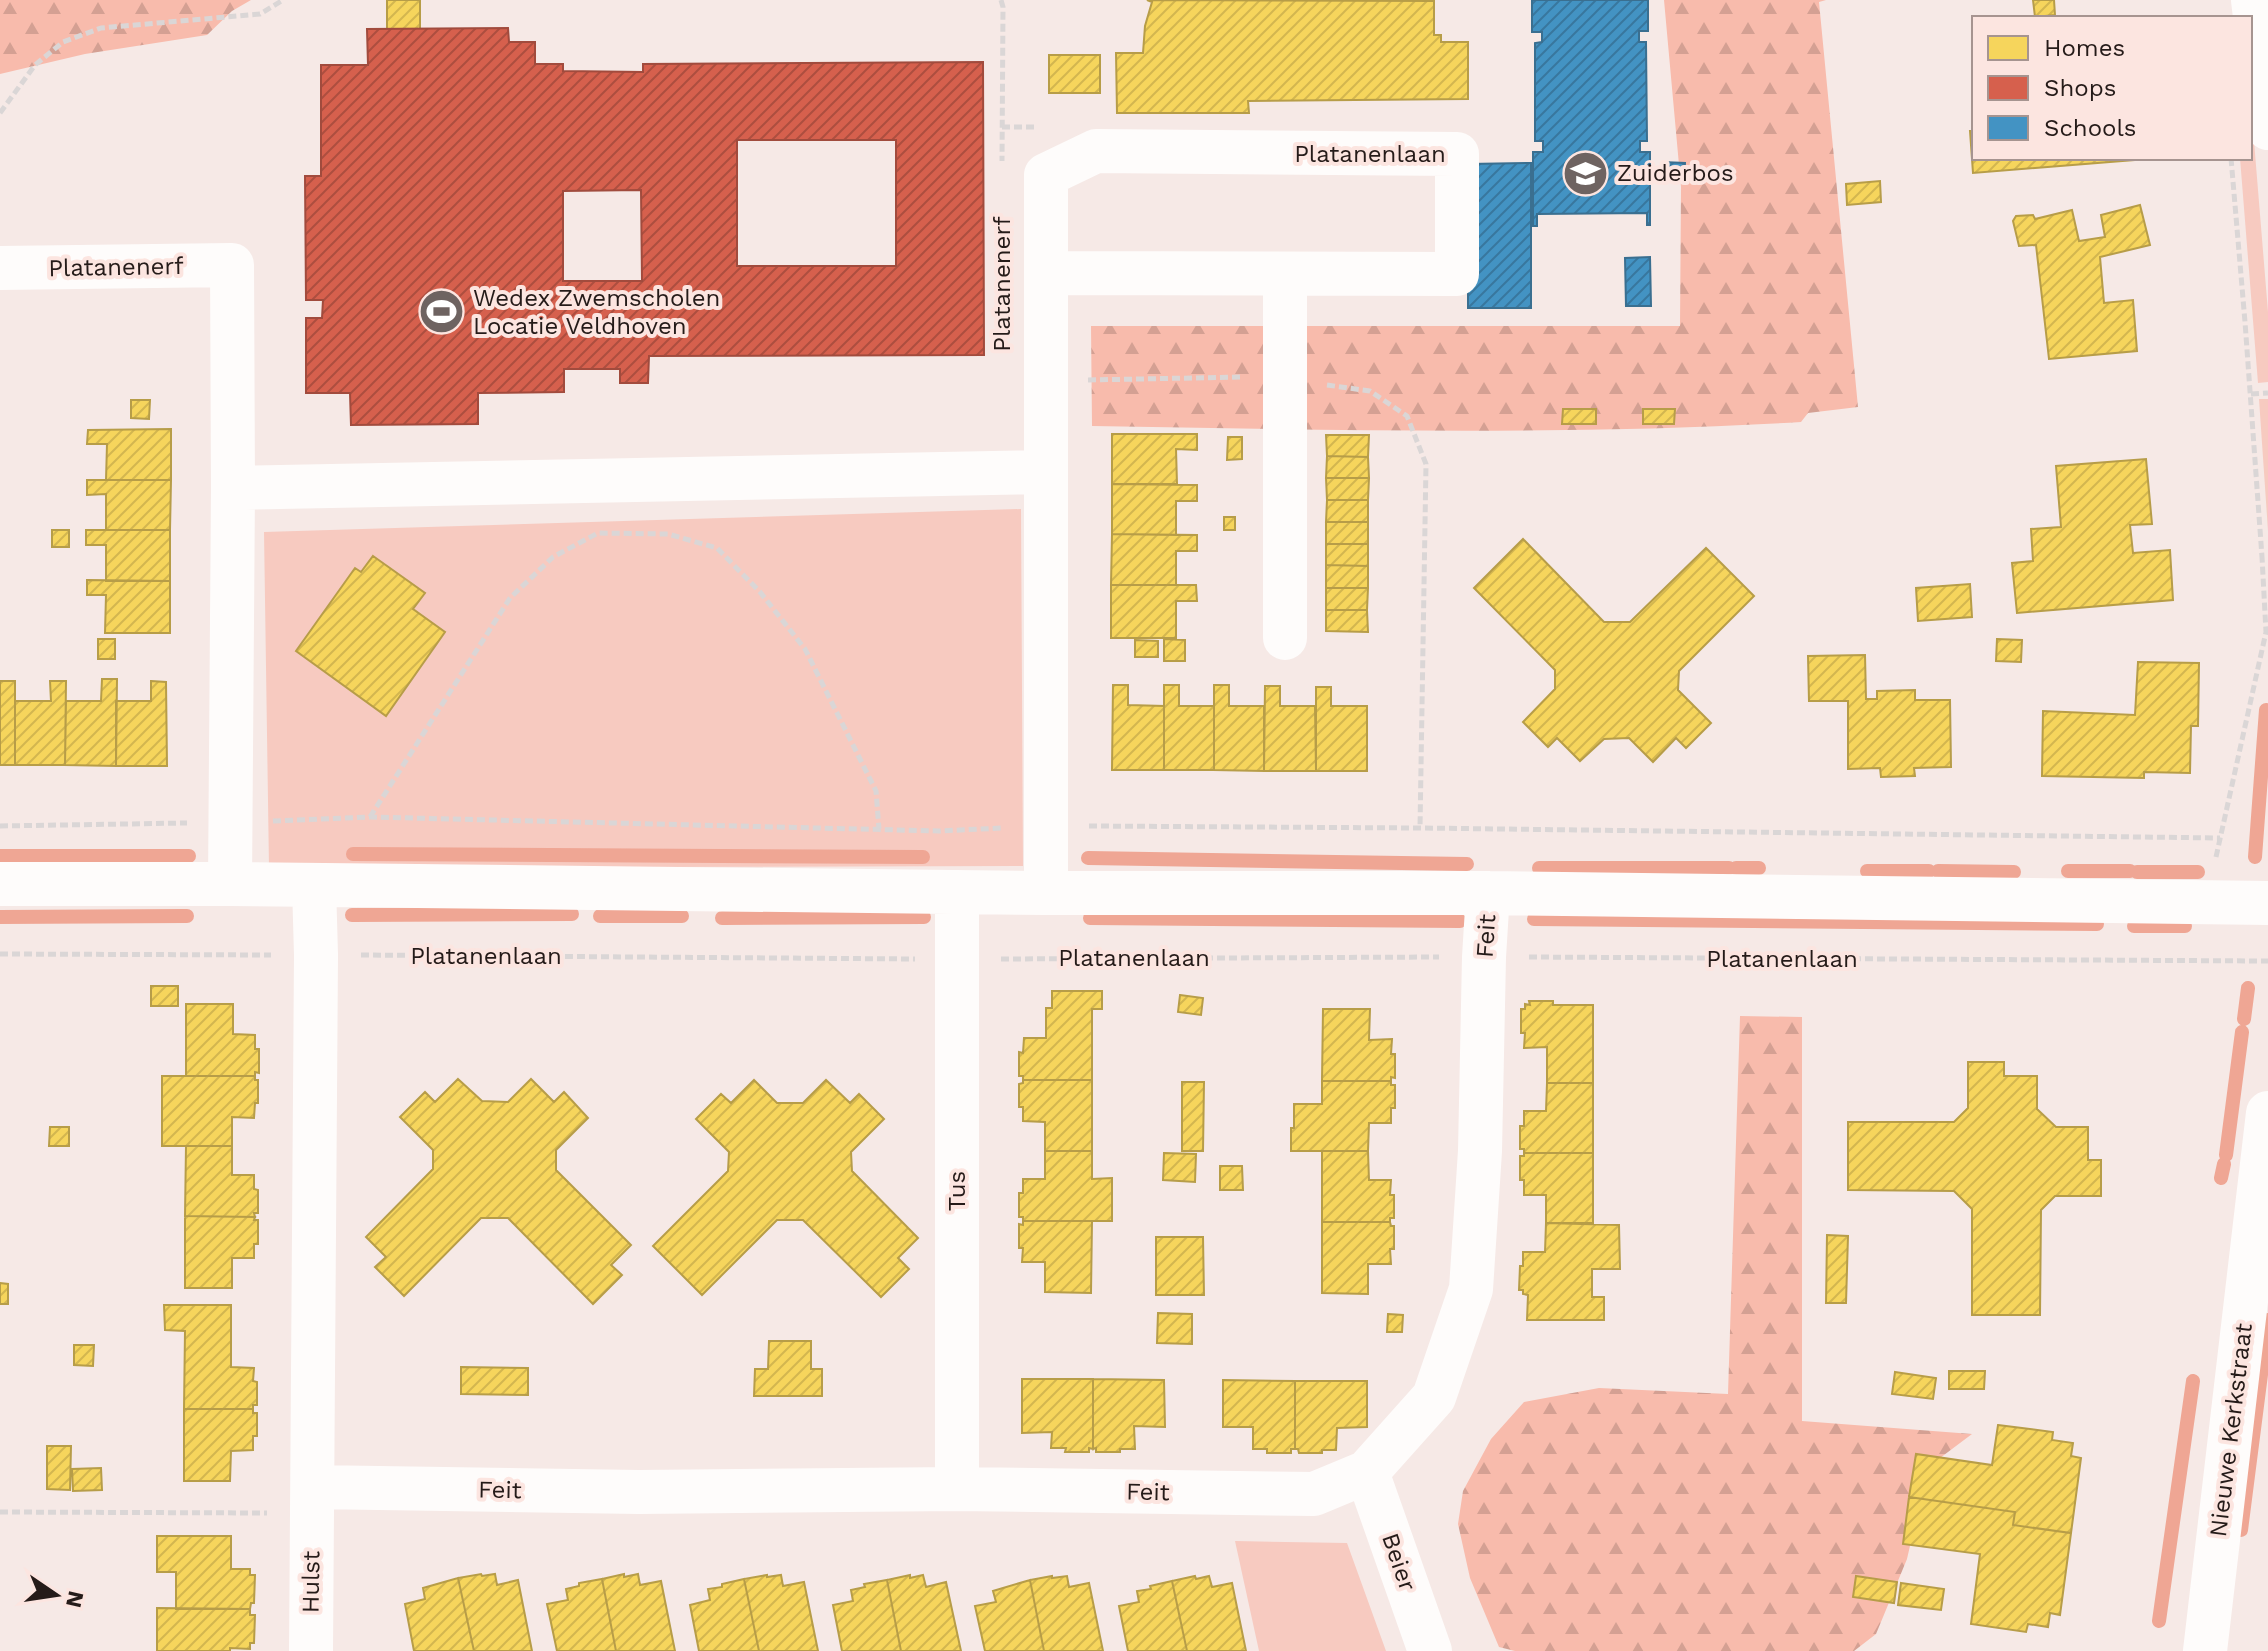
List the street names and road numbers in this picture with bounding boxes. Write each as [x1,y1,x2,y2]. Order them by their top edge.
street label: Platanenlaan [1294,140,1446,168]
street label: Platanenerf [988,216,1016,352]
street label: Platanenerf [48,252,184,282]
street label: Feit [1471,913,1501,959]
street label: Platanenlaan [410,942,562,970]
street label: Platanenlaan [1058,944,1210,972]
street label: Platanenlaan [1706,945,1858,973]
street label: Tus [943,1171,971,1211]
street label: Nieuwe Kerkstraat [2204,1322,2258,1538]
street label: Feit [478,1476,522,1504]
street label: Feit [1126,1478,1170,1506]
street label: Beier [1376,1529,1422,1595]
street label: Hulst [296,1551,326,1613]

